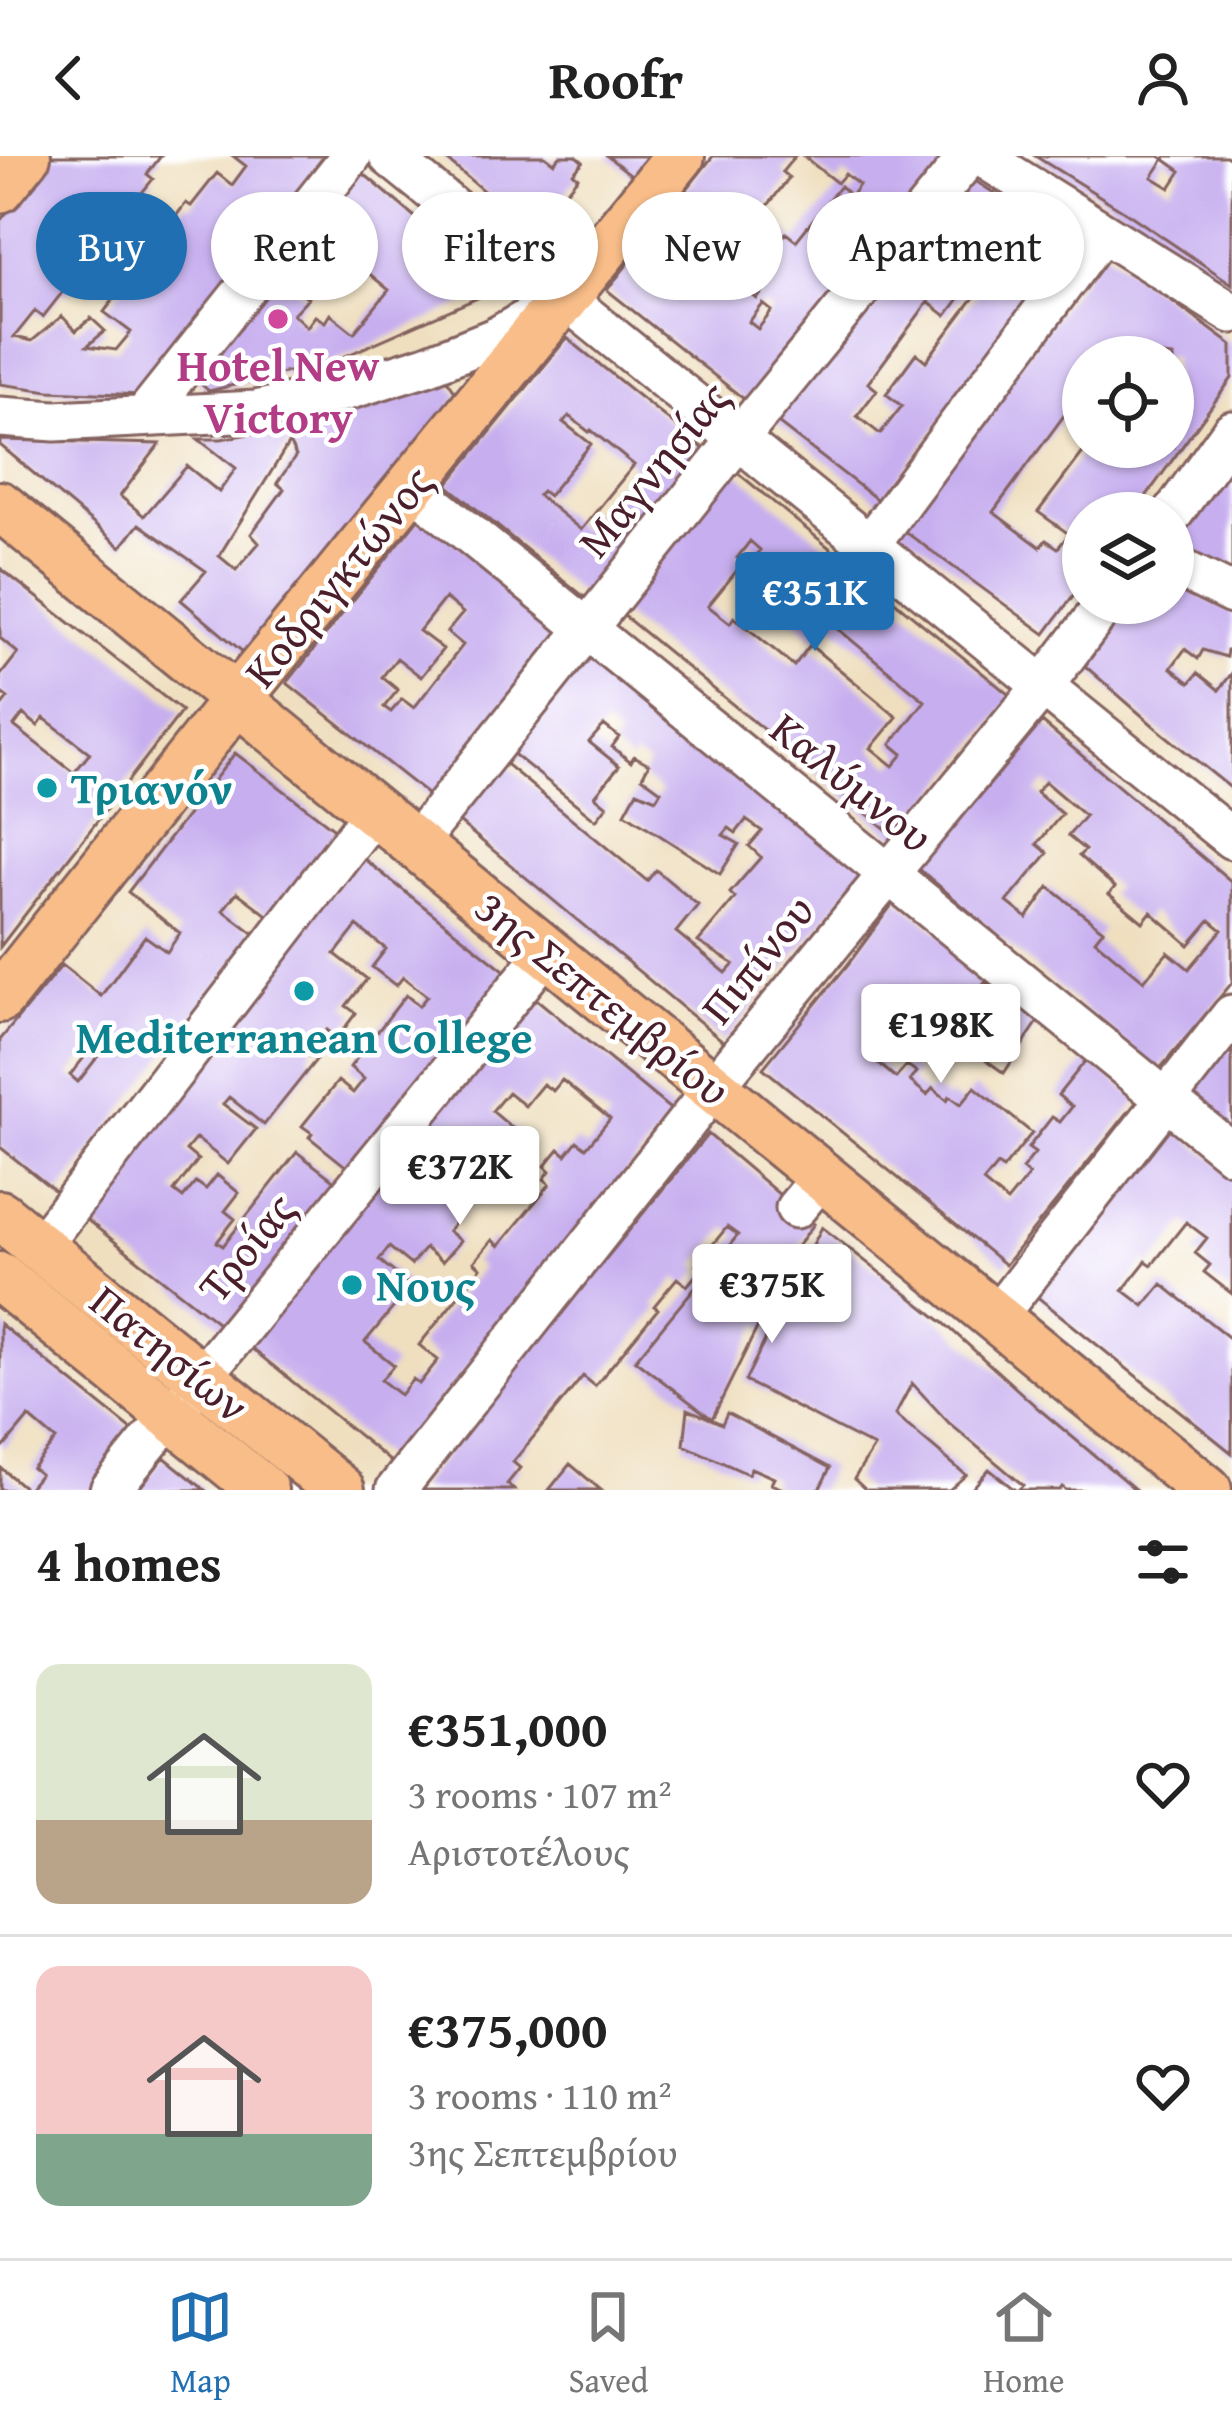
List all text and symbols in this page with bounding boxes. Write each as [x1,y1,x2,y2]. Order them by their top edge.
text: Roofr [549,39,683,118]
icon: back [36,45,102,111]
icon: person [1130,45,1196,111]
chip: Buy [36,192,187,300]
chip: Rent [211,192,378,300]
chip: Filters [402,192,598,300]
chip: New [622,192,783,300]
chip: Apartment [807,192,1084,300]
marker: Hotel New Victory [265,306,291,332]
place label: Hotel New Victory [177,332,380,449]
map controls [1062,336,1194,624]
button: locate [1062,336,1194,468]
street label: Μαγνησίας [561,367,744,571]
street label: Κοδριγκτώνος [228,451,447,701]
button: layers [1062,492,1194,624]
pin: €351K [731,552,899,654]
text: €351K [762,562,868,619]
street label: Καλύμνου [757,696,948,867]
place label: Τριανόν [71,755,233,820]
marker: Τριανόν [34,775,60,801]
street label: 3ης Σεπτεμβρίου [462,874,745,1121]
street label: Πιπίνου [684,880,829,1037]
marker: Mediterranean College [291,978,317,1004]
pin: €198K [857,984,1025,1086]
text: €198K [888,994,994,1051]
place label: Mediterranean College [75,1004,533,1069]
pin: €372K [376,1126,544,1228]
text: €372K [407,1136,513,1193]
street label: Τροίας [181,1178,310,1315]
pin: €375K [688,1244,856,1346]
place label: Νους [376,1252,476,1317]
text: €375K [719,1254,825,1311]
street label: Πατησίων [77,1268,264,1437]
marker: Νους [339,1272,365,1298]
text: 4 homes [36,1525,222,1600]
icon: filters [1130,1529,1196,1595]
text: €351,000 [408,1690,607,1765]
icon: home [132,1712,276,1856]
icon: heart [1130,1751,1196,1817]
text: 3 rooms · 107 m² [408,1765,672,1822]
text: Αριστοτέλους [408,1822,630,1879]
text: €375,000 [408,1991,607,2066]
icon: home [132,2014,276,2158]
icon: heart [1130,2053,1196,2119]
text: 3 rooms · 110 m² [408,2066,672,2123]
text: 3ης Σεπτεμβρίου [408,2123,678,2180]
tab: Map [167,2284,233,2404]
tab: Saved [568,2284,648,2404]
tab: Home [983,2284,1065,2404]

